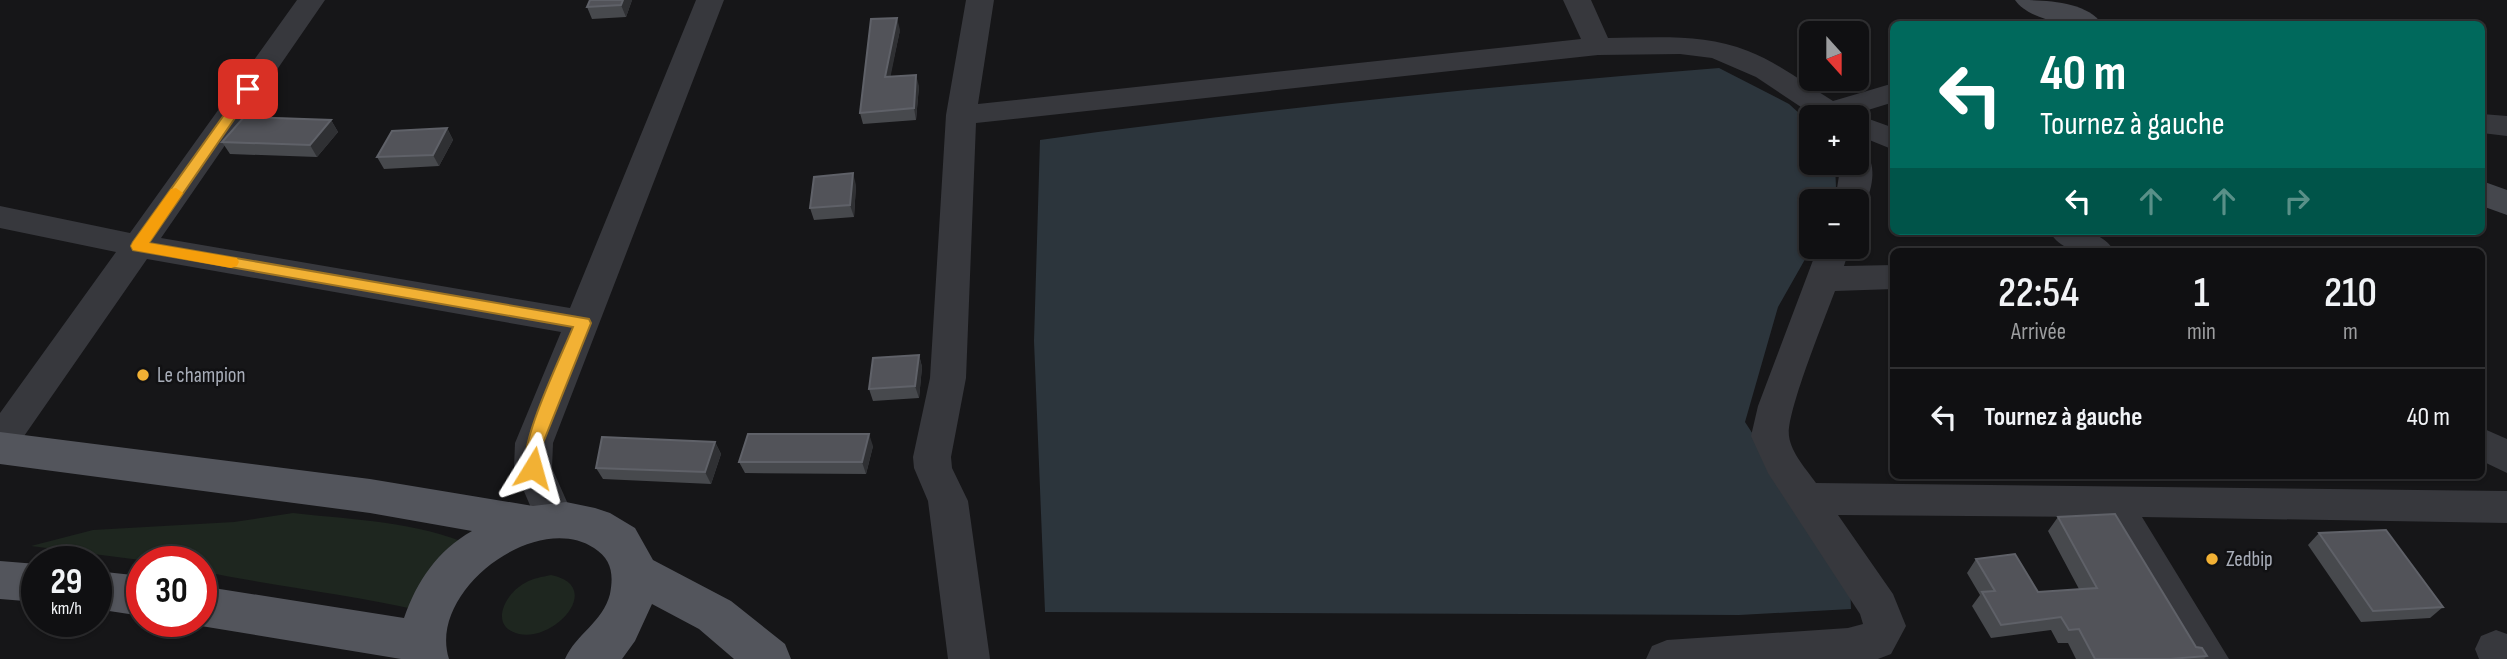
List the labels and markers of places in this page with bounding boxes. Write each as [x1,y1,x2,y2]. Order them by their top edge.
pin [218,59,278,119]
place label: Le champion [157,363,246,388]
marker: Le champion [135,367,151,383]
place label: Zedbip [2226,547,2273,572]
marker: Zedbip [2204,551,2220,567]

